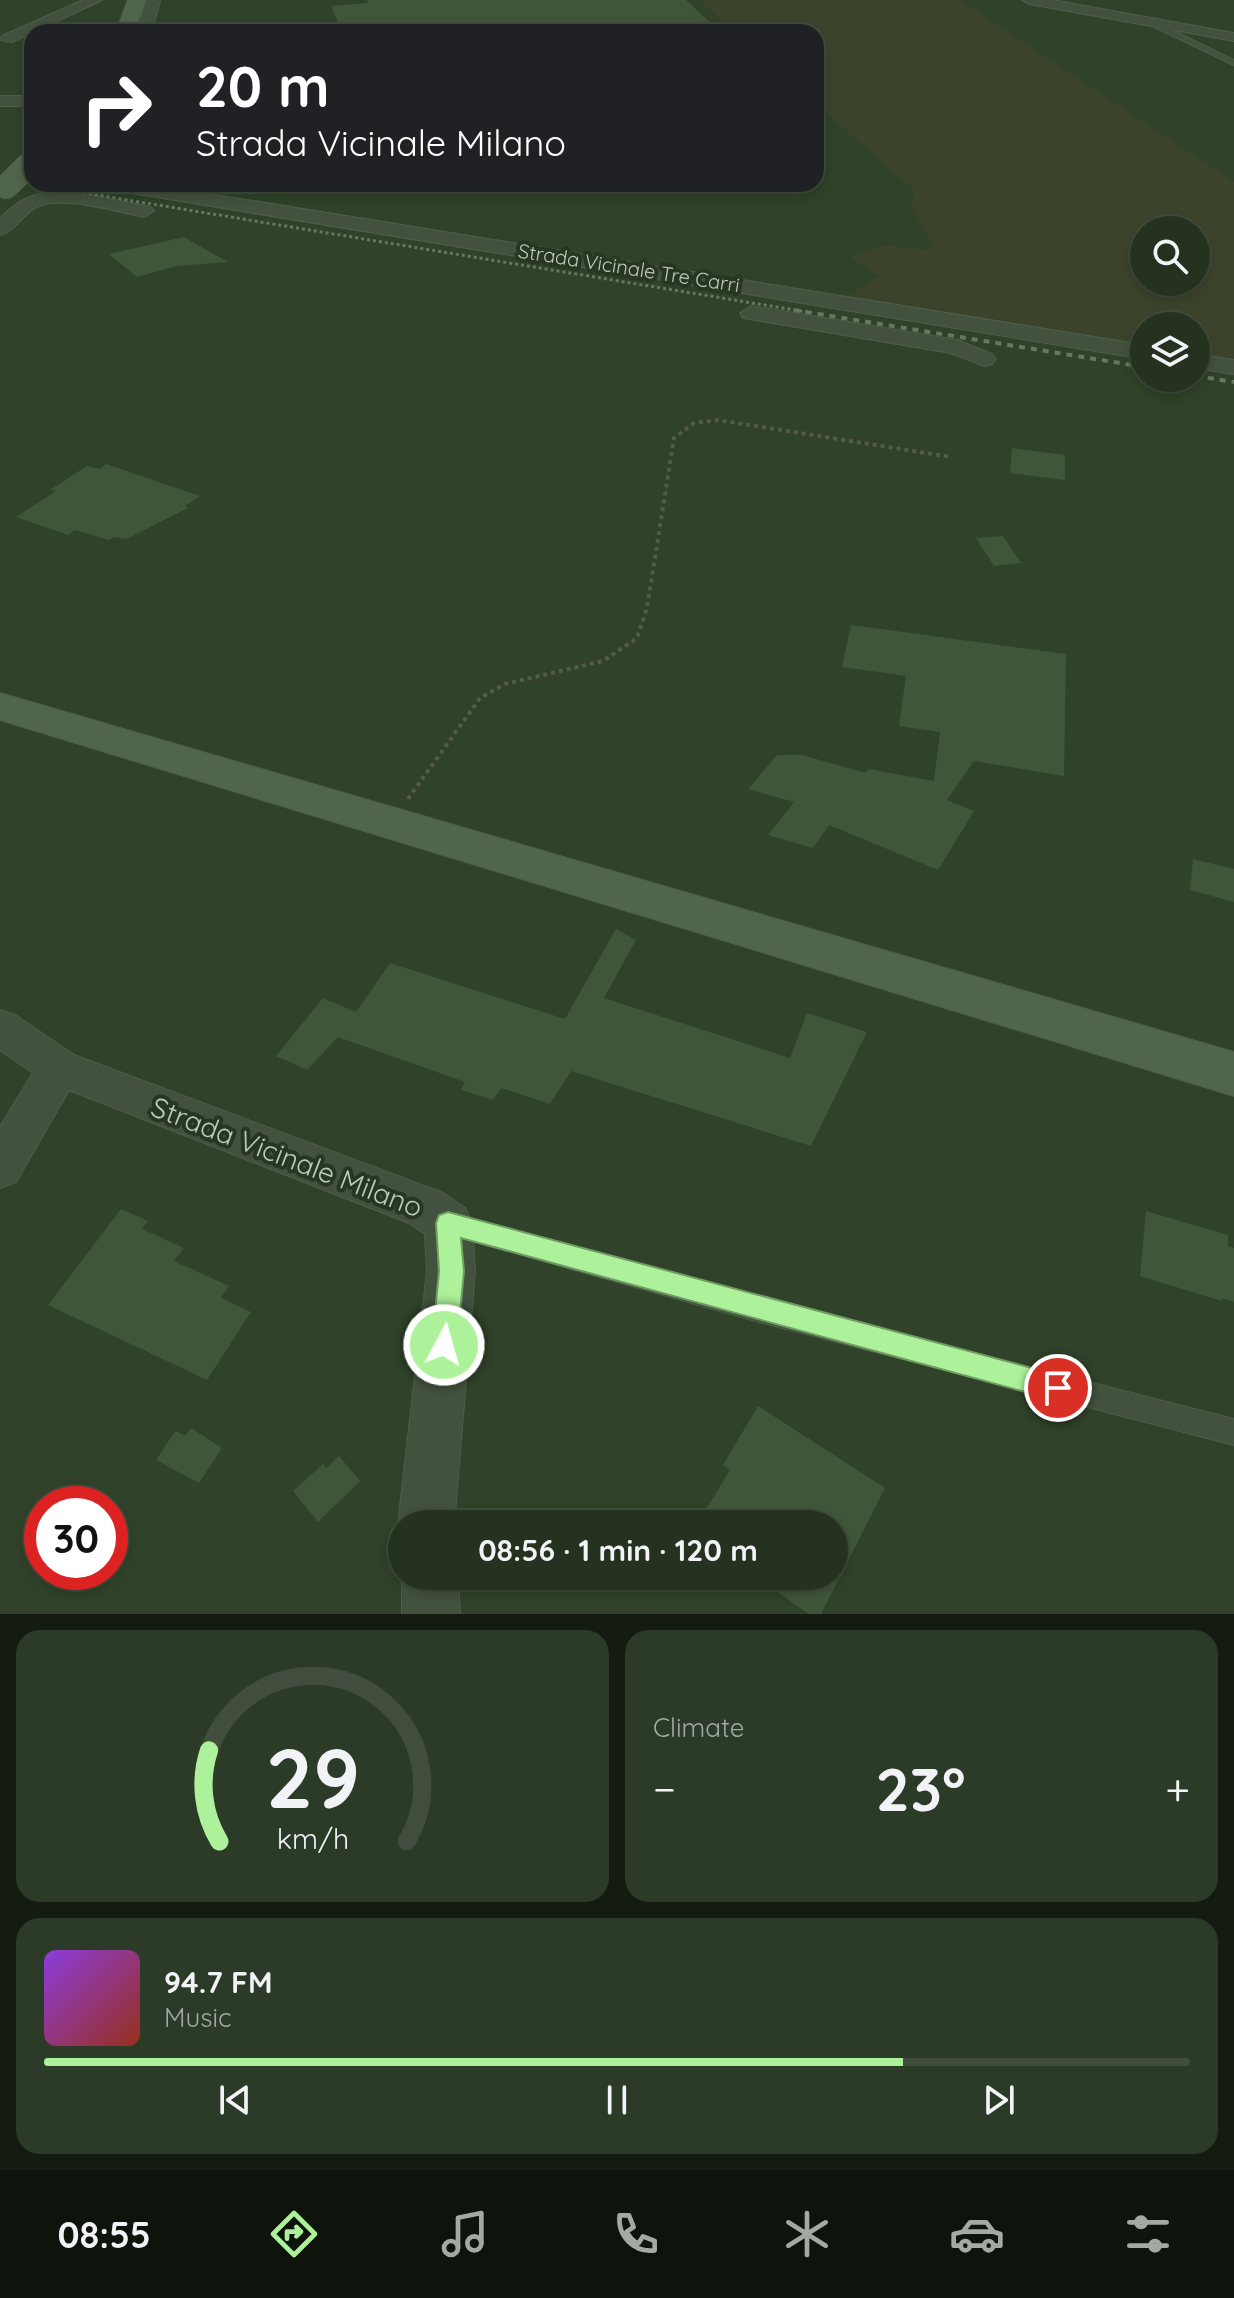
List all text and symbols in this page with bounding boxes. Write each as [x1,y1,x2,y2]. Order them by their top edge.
text: 20 m [196,51,330,121]
icon: right [64,56,168,160]
text: Strada Vicinale Milano [196,120,566,165]
map controls [1130,216,1210,392]
button: search [1130,216,1210,296]
street label: Strada Vicinale Tre Carri [516,238,742,297]
button: layers [1130,312,1210,392]
street label: Strada Vicinale Milano [147,1089,428,1224]
position arrow [402,1303,486,1387]
pin [1024,1354,1092,1422]
icon: arrive [1036,1366,1080,1410]
speed limit sign: 30 [24,1486,128,1590]
text: 08:56 · 1 min · 120 m [478,1531,758,1569]
text: Climate [653,1711,744,1744]
text: 29 [265,1725,360,1829]
text: 23° [876,1751,966,1826]
text: − [653,1761,676,1816]
text: + [1165,1761,1190,1816]
text: km/h [276,1820,349,1856]
text: 94.7 FM [164,1963,272,2001]
text: Music [164,2001,232,2034]
icon: previous [213,2078,257,2122]
icon: pause [595,2078,639,2122]
icon: next [977,2078,1021,2122]
icon: directions [266,2206,322,2262]
icon: music [437,2206,493,2262]
icon: phone [608,2206,664,2262]
icon: climate [779,2206,835,2262]
icon: car [949,2206,1005,2262]
icon: filters [1120,2206,1176,2262]
text: 08:55 [57,2212,151,2257]

